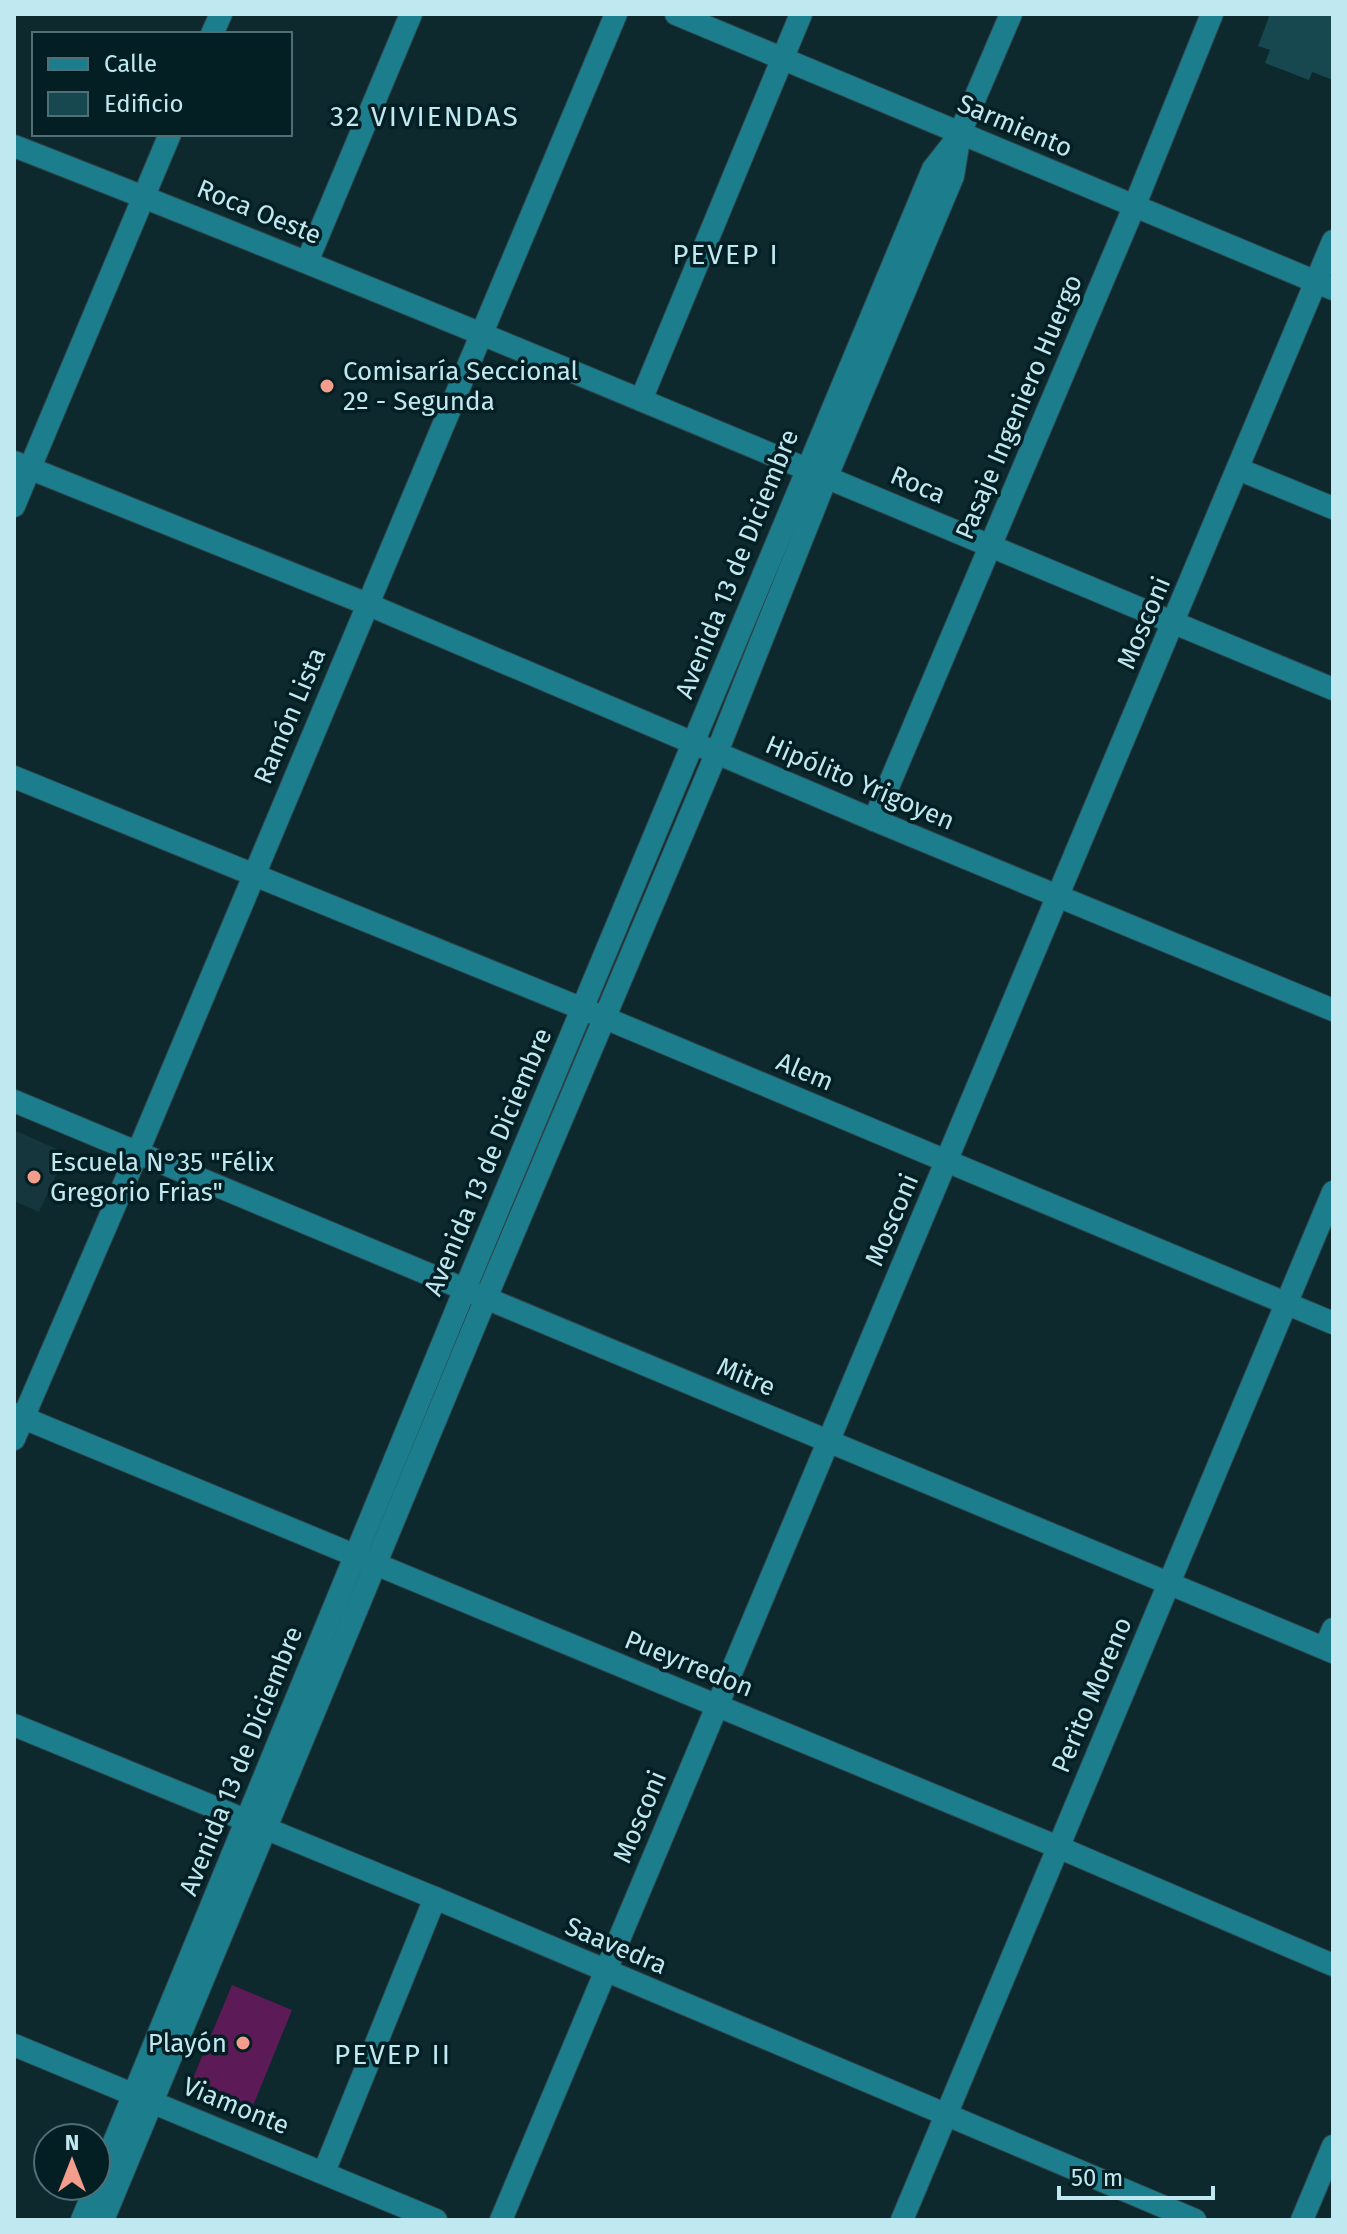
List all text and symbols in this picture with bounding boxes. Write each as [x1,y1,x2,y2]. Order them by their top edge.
legend [32,32,292,136]
text: Calle [104,50,157,78]
street label: Sarmiento [953,88,1077,164]
text: Edificio [104,90,184,118]
district label: 32 VIVIENDAS [330,100,520,133]
street label: Roca Oeste [192,173,326,251]
district label: PEVEP I [672,238,780,271]
street label: Pasaje Ingeniero Huergo [949,270,1089,544]
place label: Comisaría Seccional 2º - Segunda [343,356,579,417]
marker: Comisaría Seccional 2º - Segunda [318,377,336,395]
street label: Avenida 13 de Diciembre [669,425,805,703]
street label: Roca [886,460,950,510]
street label: Mosconi [1111,572,1177,674]
street label: Ramón Lista [247,643,333,789]
street label: Hipólito Yrigoyen [761,729,959,837]
street label: Avenida 13 de Diciembre [418,1023,558,1301]
street label: Alem [772,1046,838,1098]
place label: Escuela N°35 "Félix Gregorio Frias" [50,1147,275,1208]
marker: Escuela N°35 "Félix Gregorio Frias" [25,1168,43,1186]
street label: Mosconi [859,1169,925,1271]
street label: Mitre [712,1351,780,1403]
street label: Perito Moreno [1045,1612,1139,1778]
street label: Avenida 13 de Diciembre [173,1622,309,1900]
street label: Pueyrredon [620,1624,758,1704]
street label: Mosconi [607,1766,673,1868]
street label: Saavedra [560,1911,672,1981]
place label: Playón [148,2028,227,2059]
marker: Playón [234,2034,252,2052]
district label: PEVEP II [334,2038,452,2071]
street label: Viamonte [178,2071,294,2141]
north arrow [32,2122,112,2202]
text: N [65,2129,79,2156]
scale bar [1059,2150,1213,2200]
text: 50 m [1071,2164,1123,2192]

